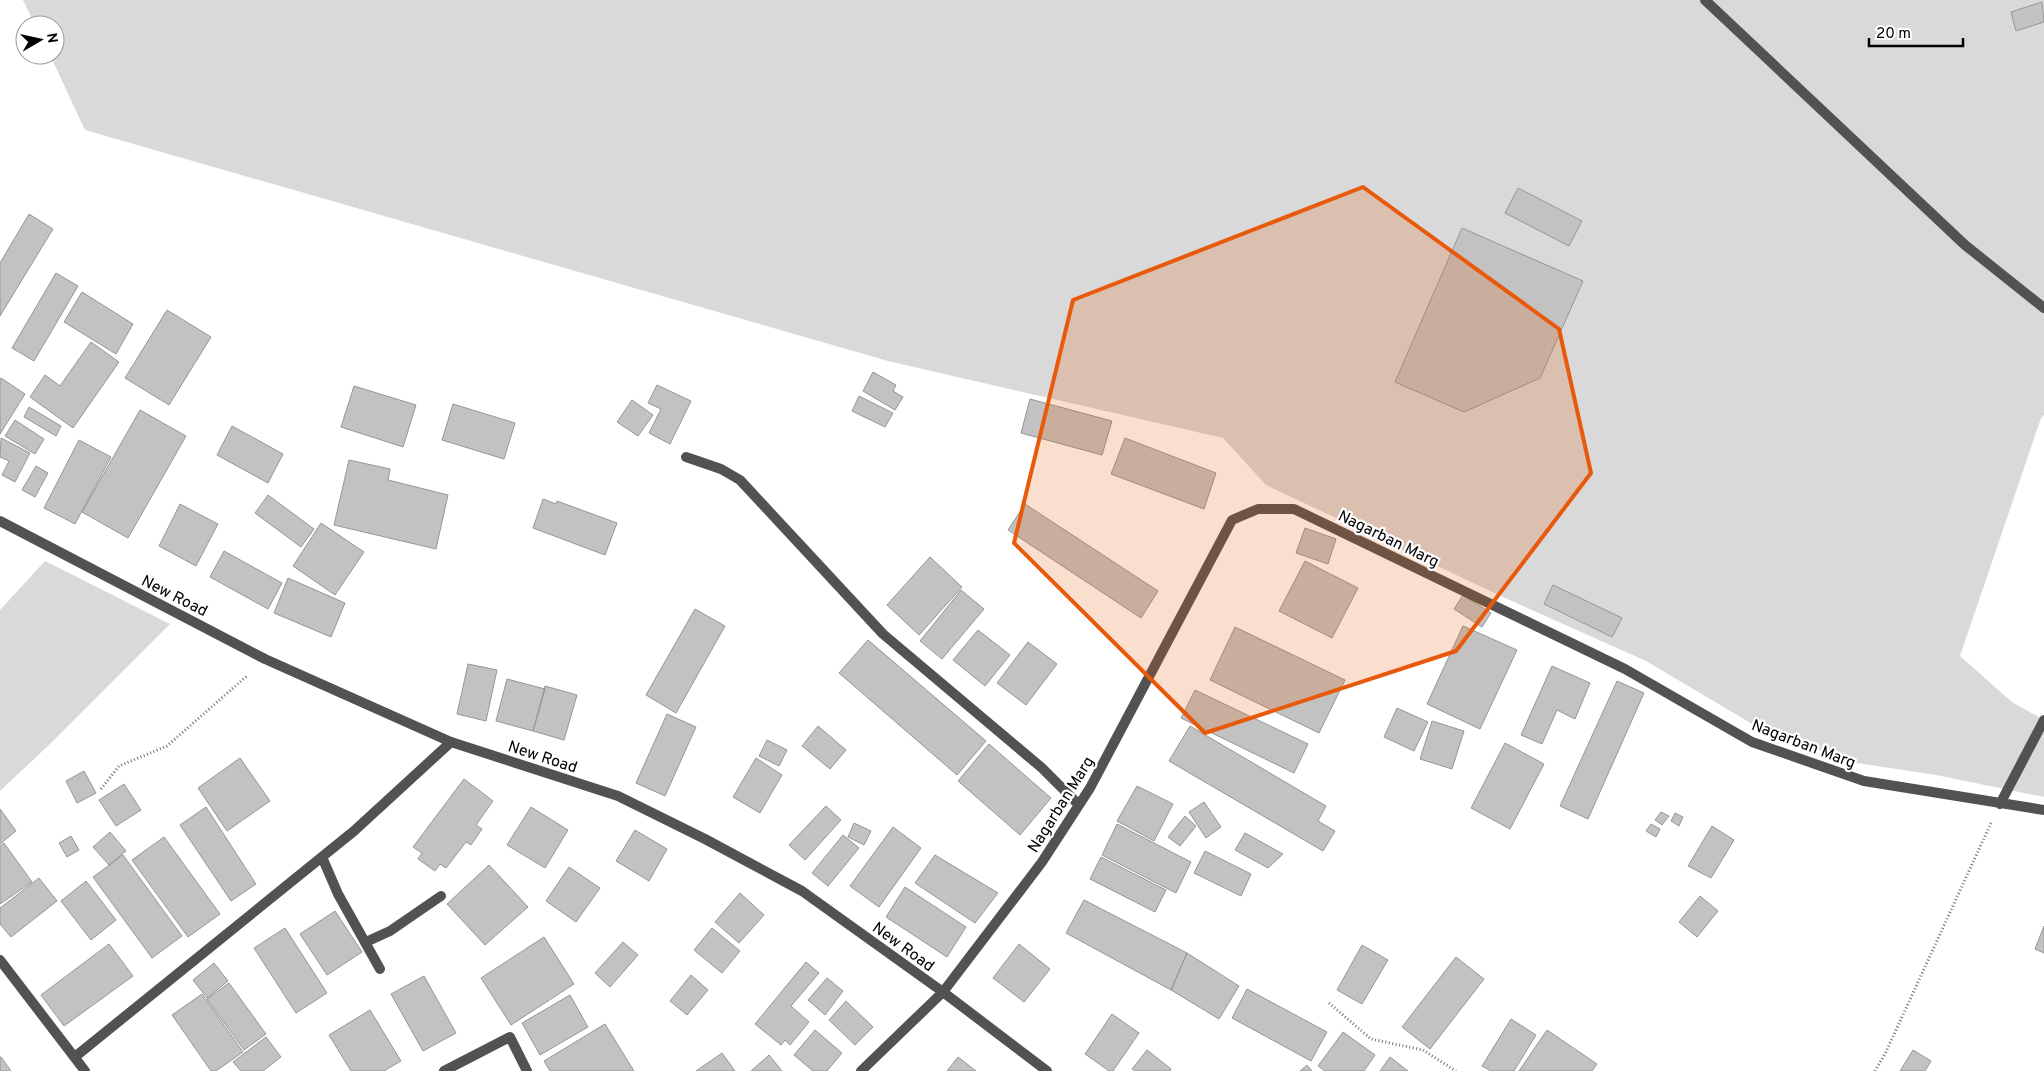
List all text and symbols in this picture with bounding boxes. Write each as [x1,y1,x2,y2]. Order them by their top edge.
north arrow [15,15,65,65]
scale bar [1869,15,1963,47]
text: 20 m [1876,25,1911,44]
text: N [42,32,61,45]
street label: Nagarban Marg [1334,507,1442,573]
street label: New Road [137,572,211,622]
street label: Nagarban Marg [1748,716,1858,774]
street label: New Road [505,737,580,779]
street label: Nagarban Marg [1024,753,1099,857]
street label: New Road [868,918,938,977]

